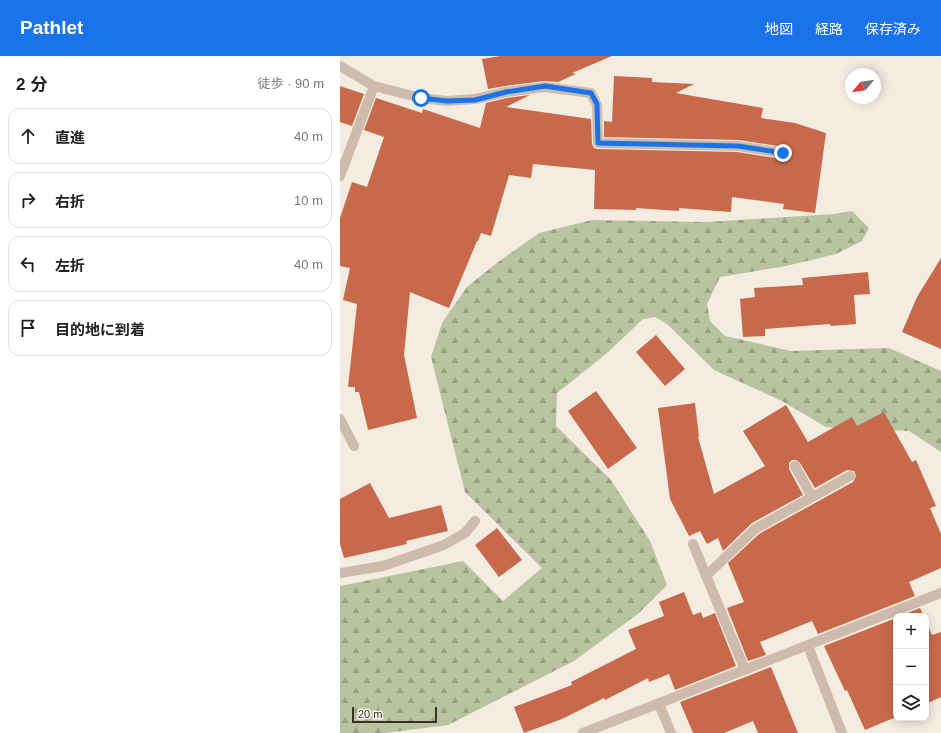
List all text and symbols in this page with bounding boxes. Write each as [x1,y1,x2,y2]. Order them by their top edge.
text: Pathlet [20,17,83,38]
text: 地図 [765,21,793,37]
text: 経路 [815,21,843,37]
text: 保存済み [865,21,921,37]
north arrow [845,68,881,104]
text: 2 分 [16,75,47,94]
text: 徒歩 · 90 m [258,76,324,91]
route start [412,89,430,107]
icon: ahead [17,125,39,147]
text: 直進 [55,129,85,146]
text: 40 m [294,129,323,144]
route end [774,144,792,162]
icon: right [17,189,39,211]
text: 右折 [55,193,85,210]
text: 10 m [294,193,323,208]
icon: left [17,253,39,275]
text: 左折 [55,257,85,274]
text: 40 m [294,257,323,272]
icon: arrive [17,317,39,339]
text: 目的地に到着 [55,321,145,338]
map controls [893,613,929,721]
button: + [893,613,929,649]
button: − [893,649,929,685]
button: layers [893,685,929,721]
scale bar [352,705,437,724]
text: 20 m [358,708,382,720]

